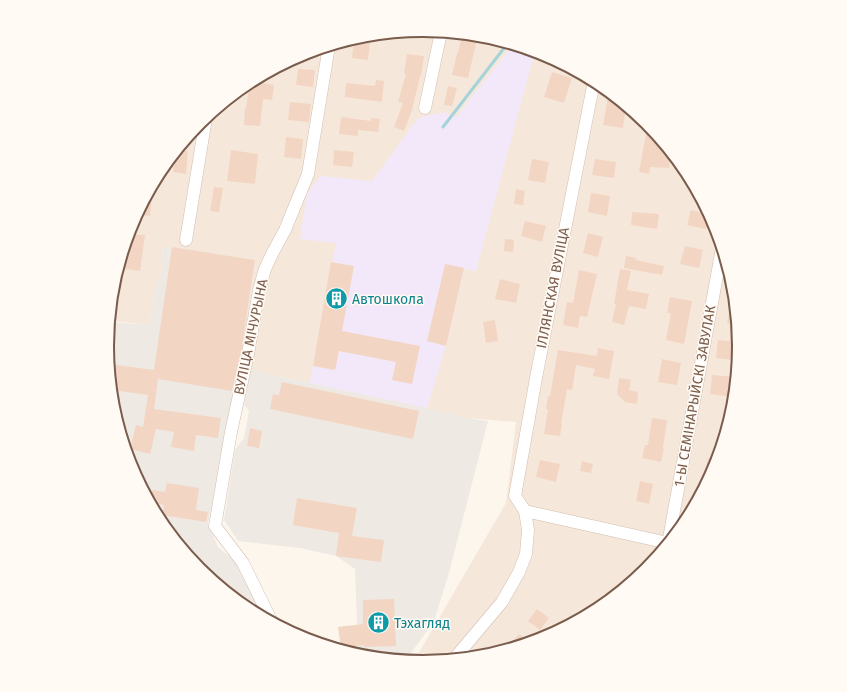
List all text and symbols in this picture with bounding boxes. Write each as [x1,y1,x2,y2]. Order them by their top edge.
street label: ІЛЛЯНСКАЯ ВУЛІЦА [533,226,573,350]
street label: ВУЛІЦА МІЧУРЫНА [230,277,272,397]
building icon: Автошкола [323,286,349,312]
place label: Автошкола [352,291,424,308]
street label: 1-Ы СЕМІНАРЫЙСКІ ЗАВУЛАК [671,303,719,488]
building icon: Тэхагляд [366,610,392,636]
place label: Тэхагляд [394,615,450,632]

